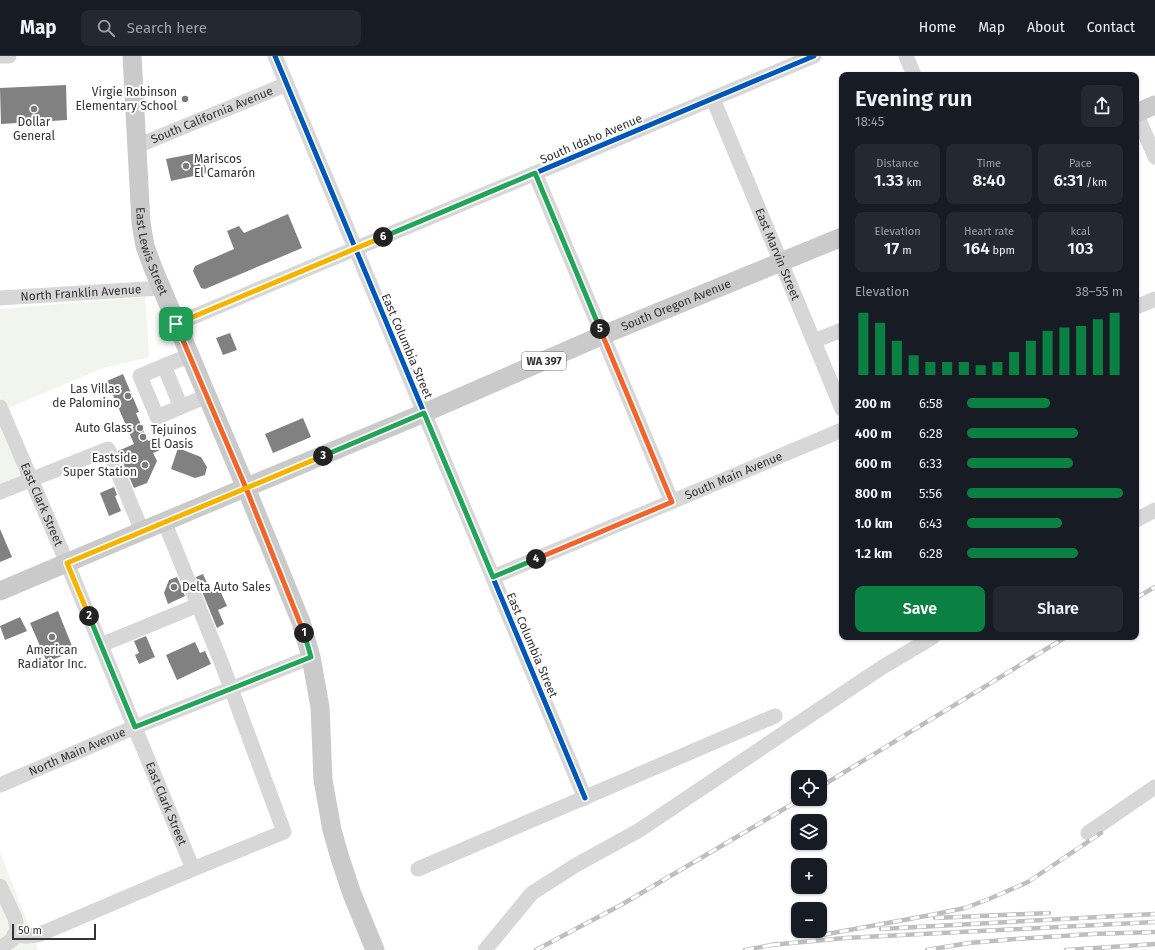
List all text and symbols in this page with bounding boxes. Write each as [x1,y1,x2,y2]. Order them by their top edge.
search box [81,10,361,46]
text: Map [20,16,57,39]
icon: search [95,17,117,39]
text: Search here [127,19,207,37]
text: Home [919,19,956,36]
text: Map [978,19,1005,36]
text: About [1027,19,1065,36]
text: Contact [1087,19,1135,36]
street label: South California Avenue [149,84,275,146]
place label: Virgie Robinson Elementary School [75,85,177,113]
text: Evening run [855,85,972,112]
button: share [1081,85,1123,127]
marker: Virgie Robinson Elementary School [180,94,190,104]
marker: Dollar General [29,104,39,114]
street label: South Idaho Avenue [538,111,644,167]
text: 18:45 [855,114,884,129]
place label: Dollar General [13,115,55,143]
place label: Mariscos El Camarón [194,152,255,180]
text: Distance [876,157,919,170]
text: Time [977,157,1001,170]
text: Pace [1069,157,1092,170]
marker: Mariscos El Camarón [181,161,191,171]
text: 1.33 [874,170,903,191]
text: 8:40 [972,170,1006,191]
text: 6:31 [1054,170,1083,191]
text: km [903,176,921,189]
text: /km [1083,176,1107,189]
street label: East Marvin Street [752,206,803,303]
street label: East Lewis Street [133,207,171,298]
text: Elevation [875,225,921,238]
text: Heart rate [964,225,1014,238]
text: kcal [1070,225,1090,238]
pin: 6 [373,227,393,247]
text: 6 [380,230,386,243]
text: 17 [884,238,899,259]
text: 164 [963,238,990,259]
text: 103 [1067,238,1093,259]
text: m [899,244,912,257]
text: bpm [990,244,1015,257]
street label: South Oregon Avenue [619,276,733,334]
street label: North Franklin Avenue [20,282,142,304]
text: Elevation [855,284,909,299]
text: 38–55 m [1075,284,1123,299]
street label: East Columbia Street [379,291,436,401]
pin [159,307,193,341]
icon: arrive [165,313,187,335]
pin: 5 [590,319,610,339]
text: 5 [597,322,603,335]
road number: WA 397 [522,352,566,370]
place label: Las Villas de Palomino [52,382,120,410]
marker: Las Villas de Palomino [123,391,133,401]
text: 200 m [855,396,891,411]
text: 6:58 [919,396,943,411]
place label: Auto Glass [75,421,132,435]
marker: Auto Glass [135,423,145,433]
place label: Tejuinos El Oasis [151,423,197,451]
text: 400 m [855,426,892,441]
text: 6:28 [919,426,943,441]
marker: Tejuinos El Oasis [138,432,148,442]
pin: 3 [313,446,333,466]
text: 3 [320,449,326,462]
street label: South Main Avenue [683,449,784,502]
place label: Eastside Super Station [63,451,137,479]
text: 600 m [855,456,892,471]
text: 6:33 [919,456,942,471]
marker: Eastside Super Station [140,460,150,470]
street label: East Clark Street [18,461,66,549]
text: 800 m [855,486,892,501]
text: 5:56 [919,486,942,501]
text: 1.0 km [855,516,893,531]
text: 6:43 [919,516,942,531]
text: 1.2 km [855,546,892,561]
text: 6:28 [919,546,943,561]
pin: 4 [526,549,546,569]
text: 4 [533,552,539,565]
place label: Delta Auto Sales [182,580,271,594]
marker: Delta Auto Sales [169,582,179,592]
button: Save [855,586,985,632]
button: Share [993,586,1123,632]
street label: East Columbia Street [504,590,561,700]
pin: 2 [79,606,99,626]
text: 2 [86,609,92,622]
pin: 1 [294,623,314,643]
text: 1 [301,626,307,639]
marker: American Radiator Inc. [47,632,57,642]
place label: American Radiator Inc. [17,643,87,671]
street label: North Main Avenue [27,725,128,779]
street label: East Clark Street [143,760,190,848]
map controls [791,770,827,938]
button: locate [791,770,827,806]
button: layers [791,814,827,850]
button: + [791,858,827,894]
button: − [791,902,827,938]
scale bar [12,922,96,941]
text: 50 m [18,924,42,937]

